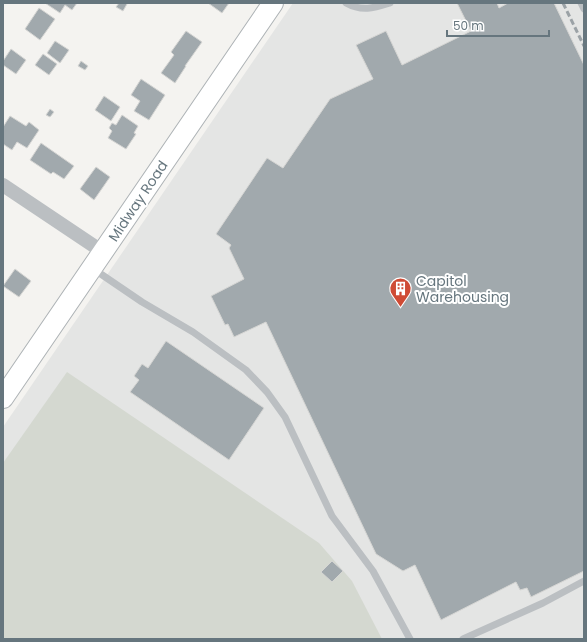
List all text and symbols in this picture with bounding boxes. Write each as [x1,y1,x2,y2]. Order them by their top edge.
scale bar [447,12,549,38]
text: 50 m [453,17,484,34]
street label: Midway Road [103,156,173,246]
place label: Capitol Warehousing [416,271,509,307]
building icon: Capitol Warehousing [388,276,414,309]

